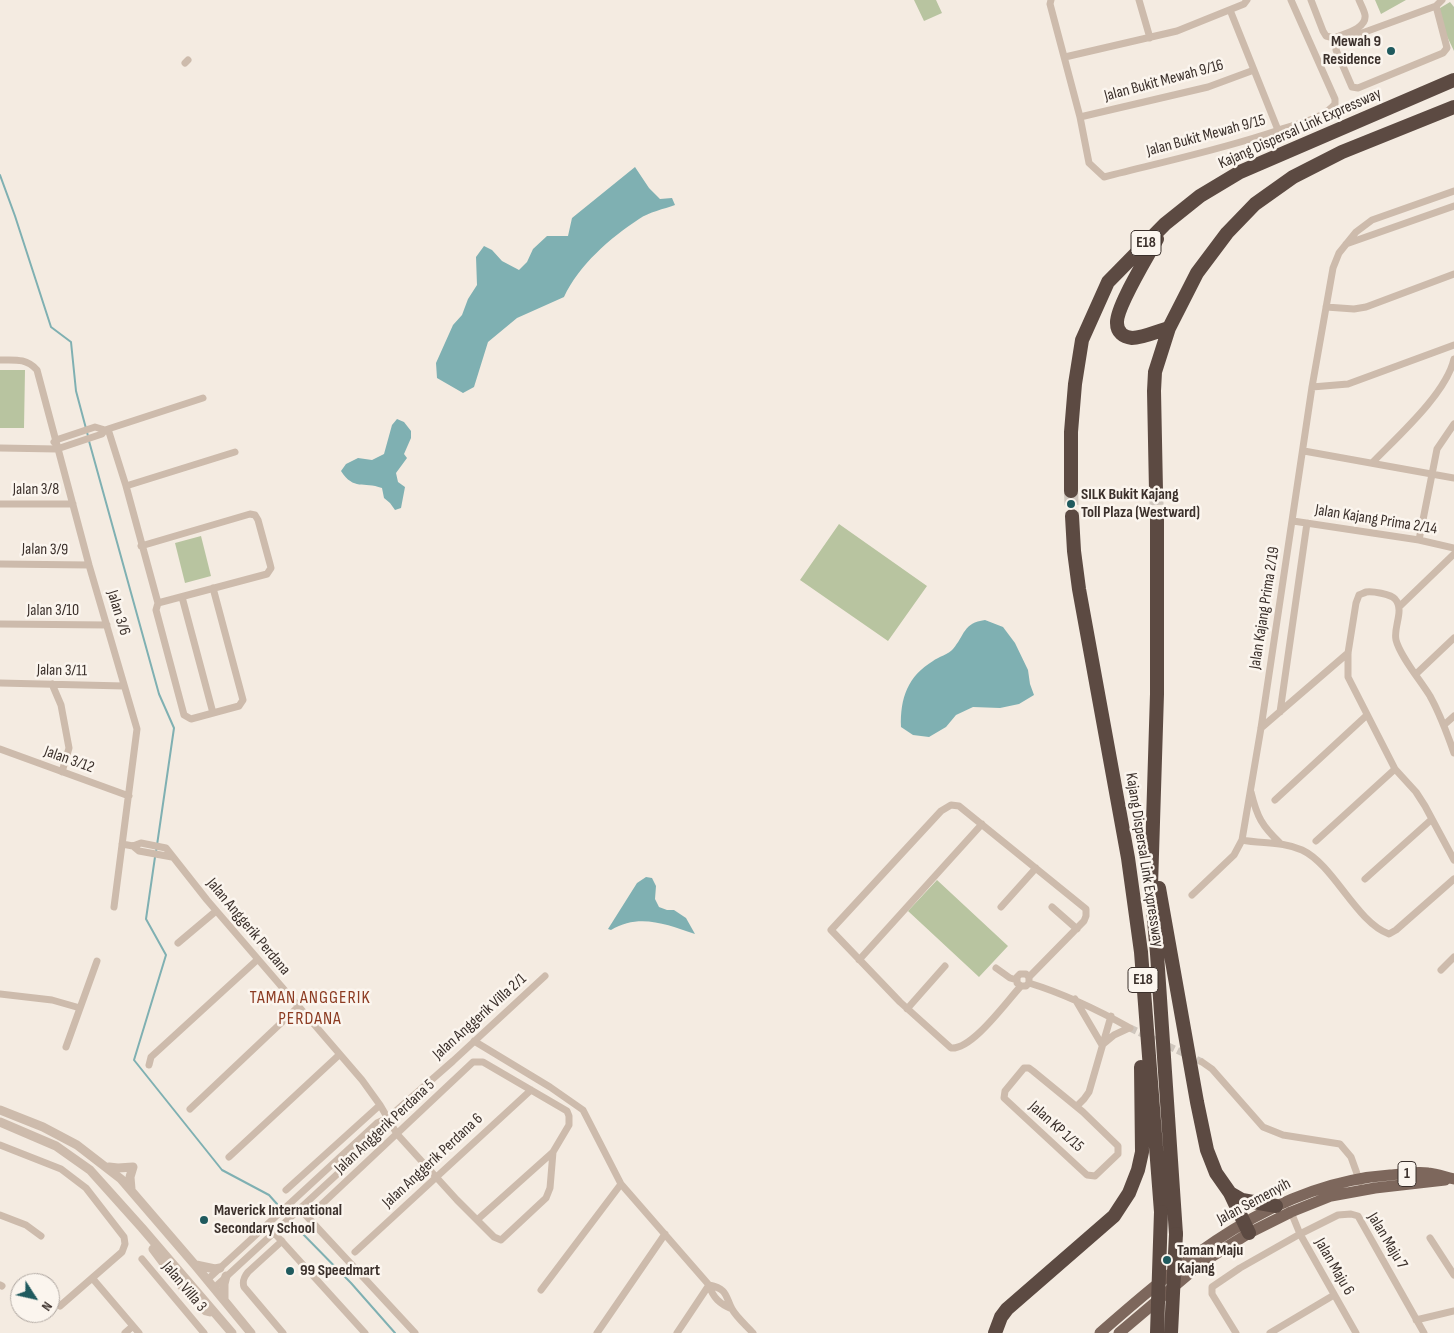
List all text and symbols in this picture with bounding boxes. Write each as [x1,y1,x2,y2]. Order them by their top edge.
place label: Mewah 9 Residence [1323,32,1381,70]
marker: Mewah 9 Residence [1385,45,1397,57]
street label: Jalan Bukit Mewah 9/16 [1102,56,1226,106]
street label: Kajang Dispersal Link Expressway [1216,84,1384,174]
street label: Jalan Bukit Mewah 9/15 [1144,111,1268,161]
road number: E18 [1131,230,1161,256]
street label: Jalan 3/8 [13,480,59,500]
place label: SILK Bukit Kajang Toll Plaza (Westward) [1081,485,1200,523]
marker: SILK Bukit Kajang Toll Plaza (Westward) [1065,498,1077,510]
street label: Jalan Kajang Prima 2/14 [1314,501,1438,539]
street label: Jalan 3/9 [22,540,68,560]
street label: Jalan Kajang Prima 2/19 [1246,545,1284,671]
street label: Jalan 3/6 [102,588,134,638]
street label: Jalan 3/10 [27,601,79,621]
street label: Jalan 3/11 [37,661,87,681]
street label: Jalan 3/12 [41,742,97,778]
street label: Kajang Dispersal Link Expressway [1121,771,1167,949]
street label: Jalan Anggerik Perdana [202,875,294,979]
road number: E18 [1128,968,1158,992]
street label: Jalan Anggerik Villa 2/1 [429,970,531,1064]
district label: TAMAN ANGGERIK PERDANA [248,987,372,1030]
street label: Jalan Anggerik Perdana 5 [331,1076,439,1178]
street label: Jalan KP 1/15 [1025,1097,1087,1157]
street label: Jalan Anggerik Perdana 6 [379,1110,487,1212]
road number: 1 [1398,1162,1416,1186]
street label: Jalan Semenyih [1214,1175,1294,1229]
place label: Maverick International Secondary School [214,1201,342,1239]
street label: Jalan Maju 7 [1363,1209,1411,1273]
marker: Maverick International Secondary School [198,1214,210,1226]
street label: Jalan Maju 6 [1310,1235,1358,1299]
place label: Taman Maju Kajang [1177,1241,1243,1279]
marker: Taman Maju Kajang [1161,1254,1173,1266]
street label: Jalan Villa 3 [158,1258,210,1316]
place label: 99 Speedmart [300,1261,380,1281]
marker: 99 Speedmart [284,1265,296,1277]
north arrow [10,1273,60,1323]
text: N [38,1298,56,1314]

